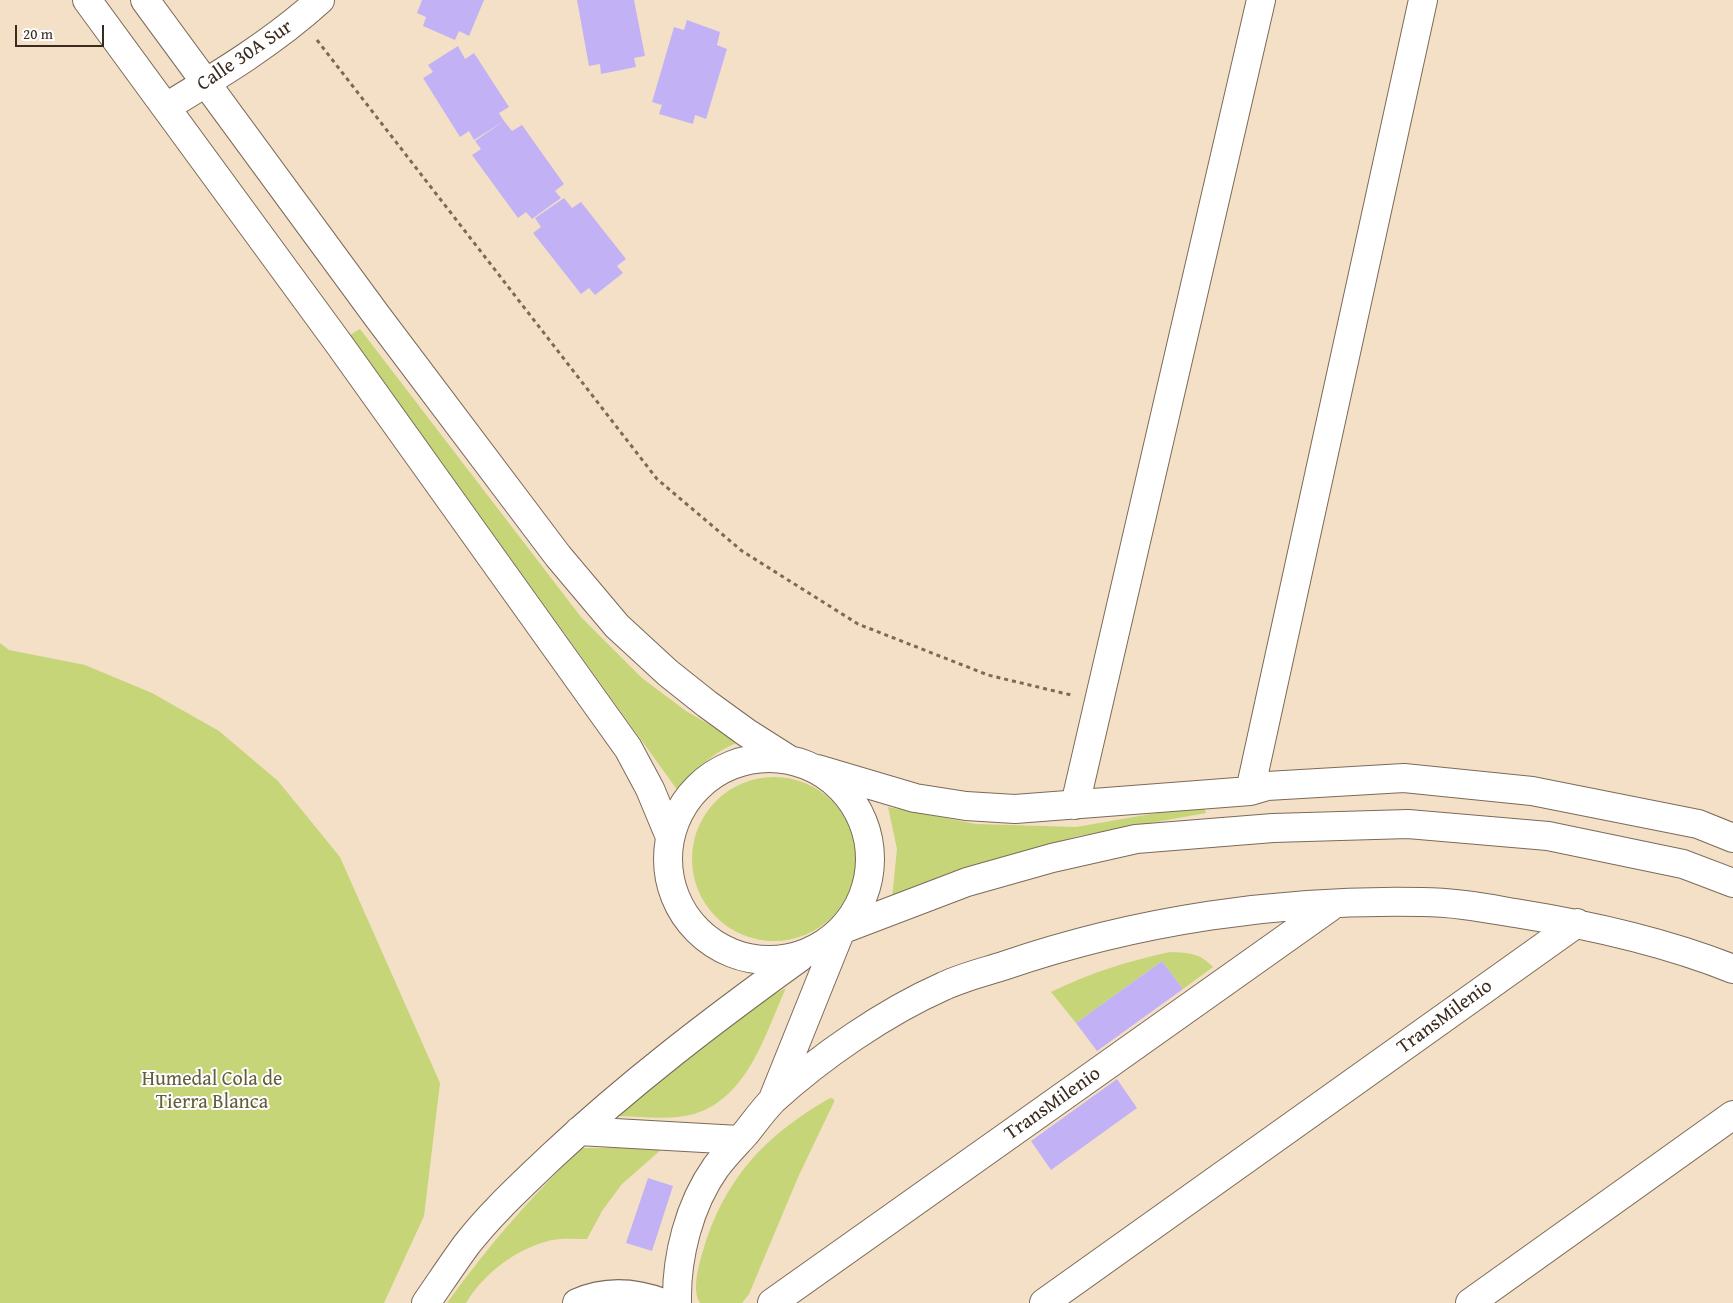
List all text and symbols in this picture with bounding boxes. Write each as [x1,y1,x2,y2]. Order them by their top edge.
scale bar [18,15,106,47]
street label: Calle 30A Sur [193,15,297,97]
text: 20 m [23,23,53,44]
street label: TransMilenio [1393,974,1497,1060]
street label: TransMilenio [1000,1062,1106,1146]
park label: Humedal Cola de Tierra Blanca [142,1068,282,1115]

